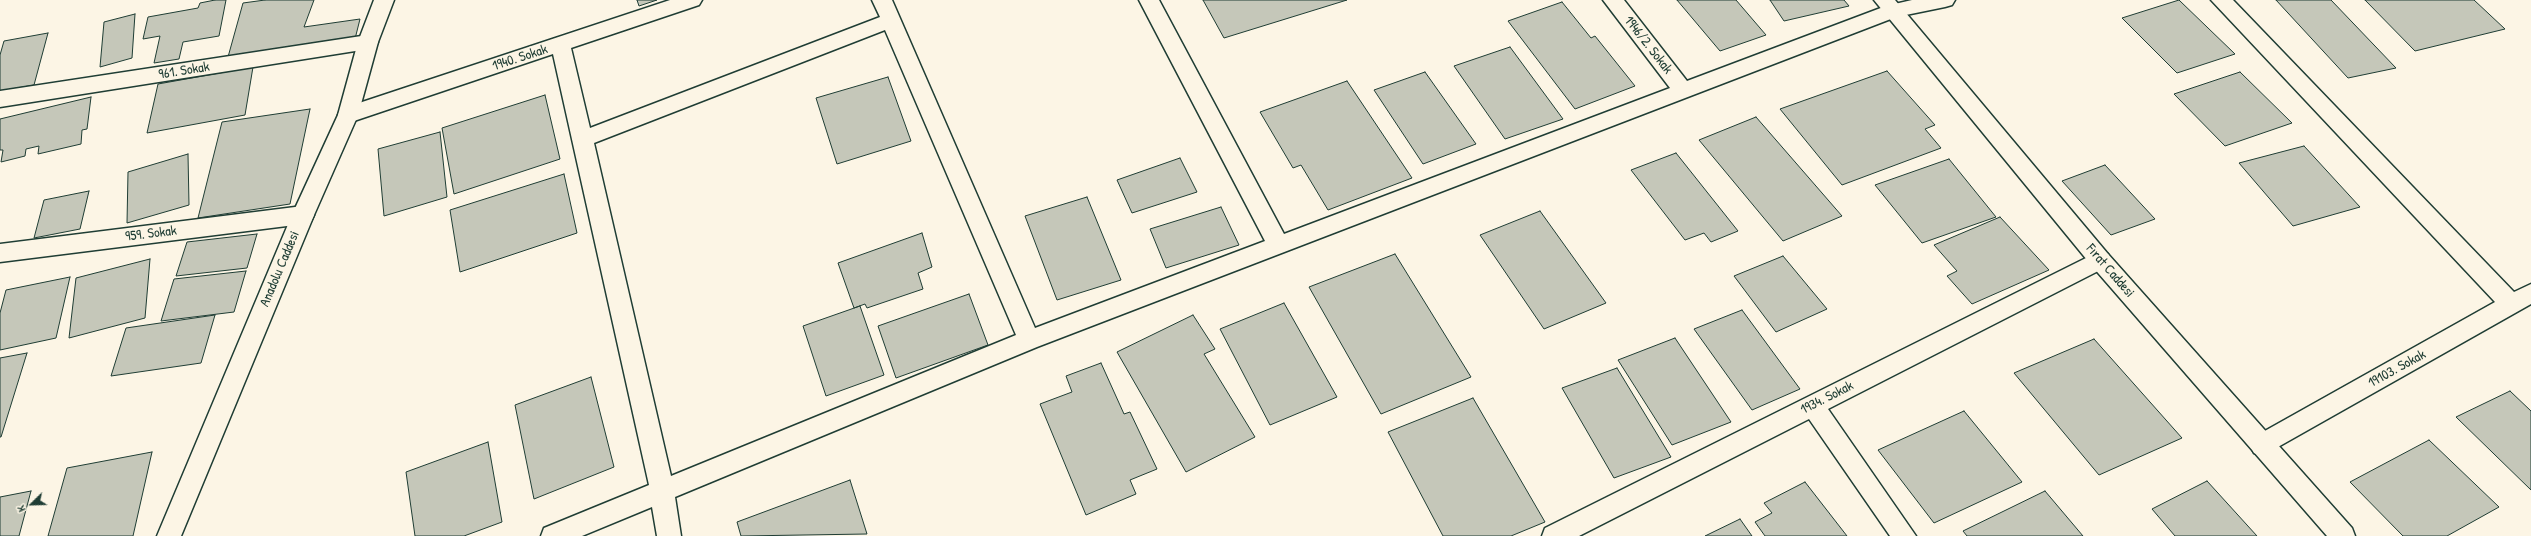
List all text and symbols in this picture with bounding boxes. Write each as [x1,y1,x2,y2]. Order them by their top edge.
street label: 1946/2. Sokak [1620,13,1676,77]
street label: 1940. Sokak [490,41,550,75]
street label: 961. Sokak [157,59,211,83]
street label: 959. Sokak [124,223,178,245]
street label: Anadolu Caddesi [257,229,303,309]
street label: Fırat Caddesi [2082,241,2138,301]
street label: 19103. Sokak [2365,346,2429,392]
street label: 1934. Sokak [1798,378,1856,418]
north arrow [12,484,52,524]
text: K [13,503,29,514]

